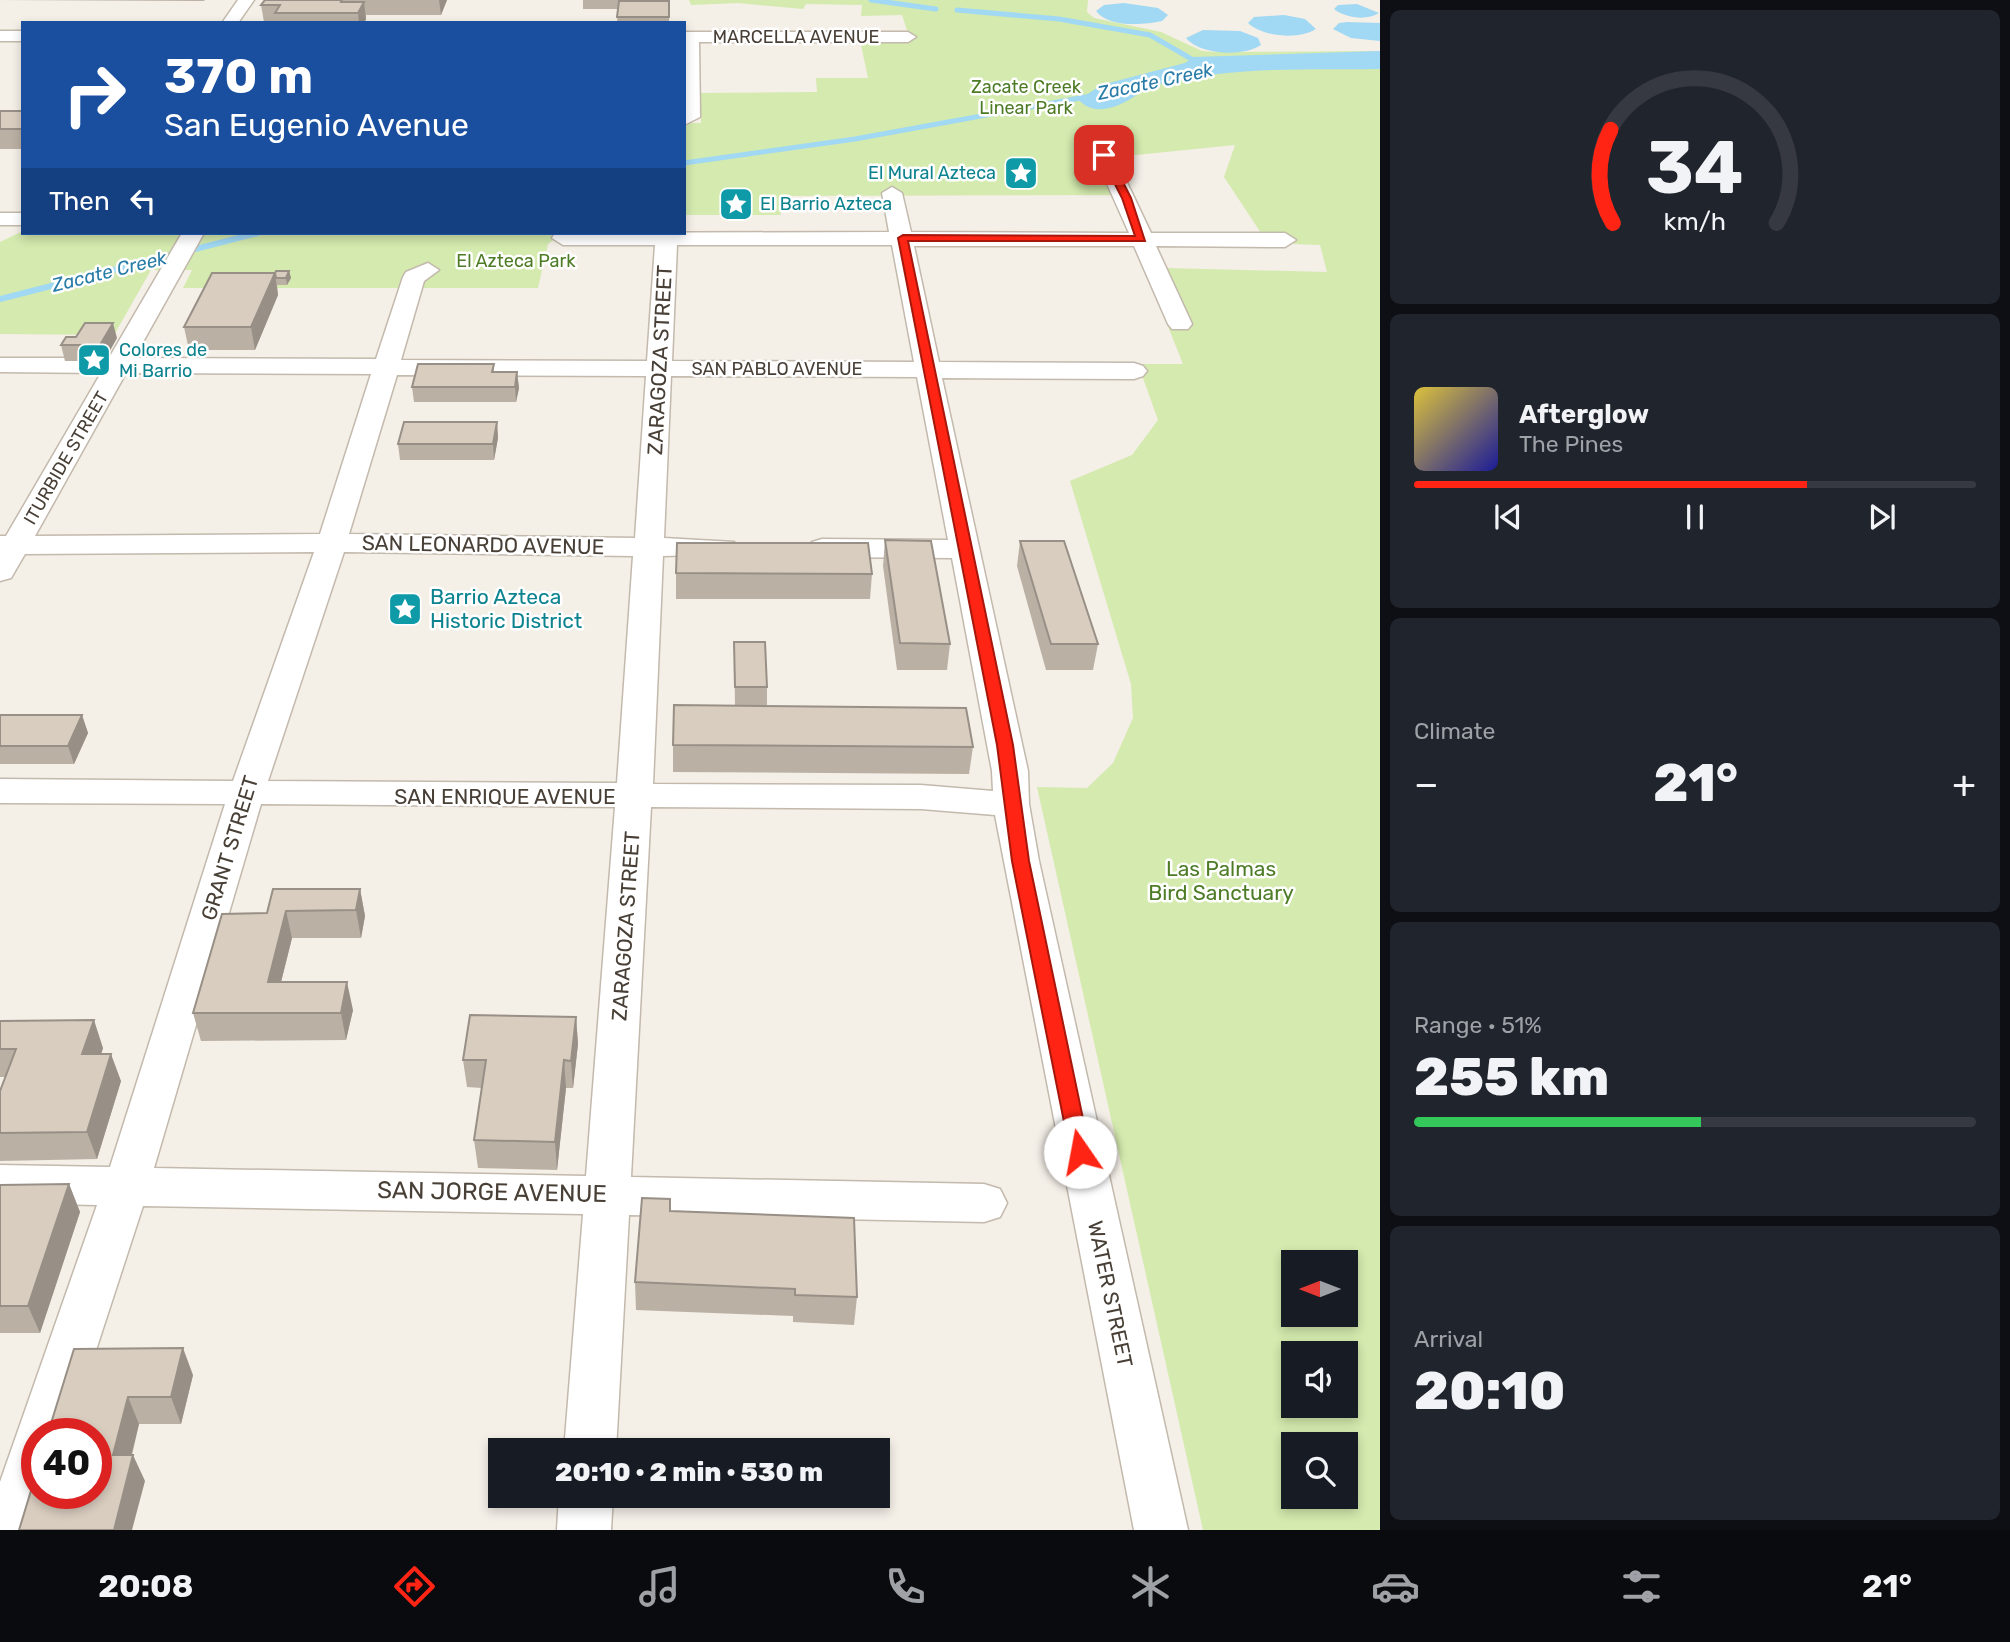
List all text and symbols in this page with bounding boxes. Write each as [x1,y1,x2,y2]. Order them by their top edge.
street label: MARCELLA AVENUE [713,26,879,48]
text: 370 m [164,47,313,105]
icon: right [49,49,140,140]
water label: Zacate Creek [1094,58,1215,105]
park label: Zacate Creek Linear Park [971,76,1082,119]
text: San Eugenio Avenue [164,106,469,144]
pin [1074,125,1134,185]
text: 34 [1646,125,1744,211]
icon: arrive [1085,136,1123,174]
place icon: El Mural Azteca [1002,154,1040,192]
place label: El Mural Azteca [868,162,996,184]
icon: left [124,182,162,220]
place icon: El Barrio Azteca [717,185,755,223]
text: Then [49,186,110,217]
place label: El Barrio Azteca [760,193,892,215]
text: km/h [1664,207,1726,236]
water label: Zacate Creek [48,246,169,297]
park label: El Azteca Park [456,250,576,272]
street label: ZARAGOZA STREET [642,264,677,456]
place label: Colores de Mi Barrio [119,339,207,382]
place icon: Colores de Mi Barrio [75,341,113,379]
street label: SAN PABLO AVENUE [692,358,862,380]
street label: ITURBIDE STREET [19,388,113,528]
text: Afterglow [1519,399,1649,430]
text: The Pines [1519,430,1623,458]
icon: previous [1489,498,1527,536]
icon: pause [1676,498,1714,536]
icon: next [1863,498,1901,536]
street label: SAN LEONARDO AVENUE [362,530,604,559]
place label: Barrio Azteca Historic District [430,584,582,633]
place icon: Barrio Azteca Historic District [386,590,424,628]
text: Climate [1414,717,1495,745]
text: 21° [1653,752,1738,814]
text: − [1414,761,1439,807]
text: + [1952,761,1976,807]
street label: GRANT STREET [196,773,263,923]
street label: SAN ENRIQUE AVENUE [394,784,616,809]
street label: ZARAGOZA STREET [606,830,645,1022]
park label: Las Palmas Bird Sanctuary [1148,856,1294,905]
text: Range · 51% [1414,1011,1542,1039]
text: 255 km [1414,1046,1609,1108]
position arrow [1043,1115,1117,1189]
street label: SAN JORGE AVENUE [377,1176,607,1208]
street label: WATER STREET [1083,1218,1138,1369]
north arrow [1281,1250,1358,1326]
map controls [1281,1250,1358,1509]
text: Arrival [1414,1325,1483,1353]
button: sound [1281,1341,1358,1418]
text: 20:10 [1414,1360,1565,1422]
speed limit sign: 40 [21,1418,112,1509]
button: search [1281,1432,1358,1509]
text: 20:10 · 2 min · 530 m [555,1457,823,1488]
icon: directions [390,1562,439,1611]
icon: music [635,1562,684,1611]
icon: phone [881,1562,930,1611]
icon: climate [1126,1562,1175,1611]
icon: car [1371,1562,1420,1611]
icon: filters [1617,1562,1666,1611]
text: 20:08 [98,1567,194,1605]
text: 21° [1862,1567,1912,1605]

